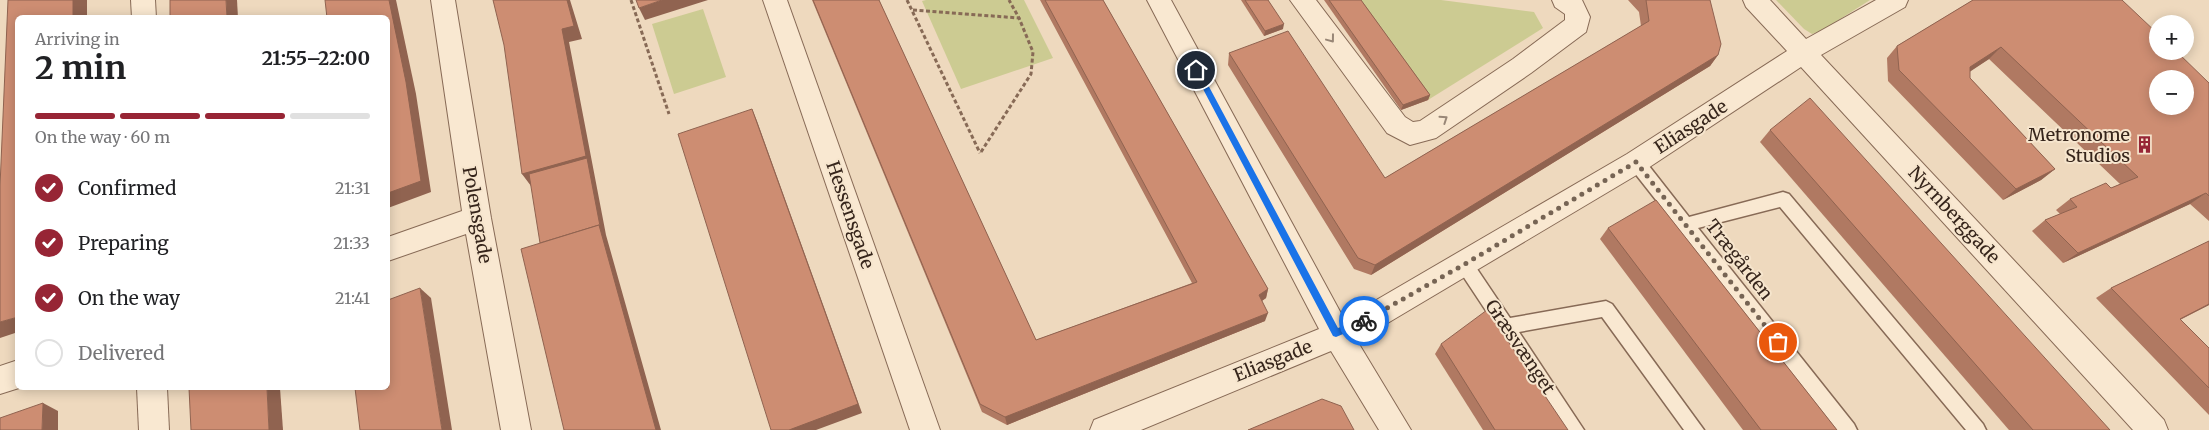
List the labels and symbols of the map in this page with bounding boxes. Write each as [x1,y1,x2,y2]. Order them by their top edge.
one-way arrow [1325,33,1333,42]
pin [1175,49,1217,91]
street label: Eliasgade [1650,95,1732,159]
one-way arrow [1438,116,1448,125]
place label: Metronome Studios [2028,123,2130,167]
building icon: Metronome Studios [2134,135,2154,155]
street label: Hessensgade [821,158,880,272]
street label: Nyrnberggade [1904,161,2005,268]
street label: Polensgade [458,165,497,265]
street label: Trægården [1701,215,1778,305]
street label: Græsvænget [1480,295,1560,398]
courier [1339,296,1389,346]
pin [1757,321,1799,363]
street label: Eliasgade [1230,334,1315,387]

